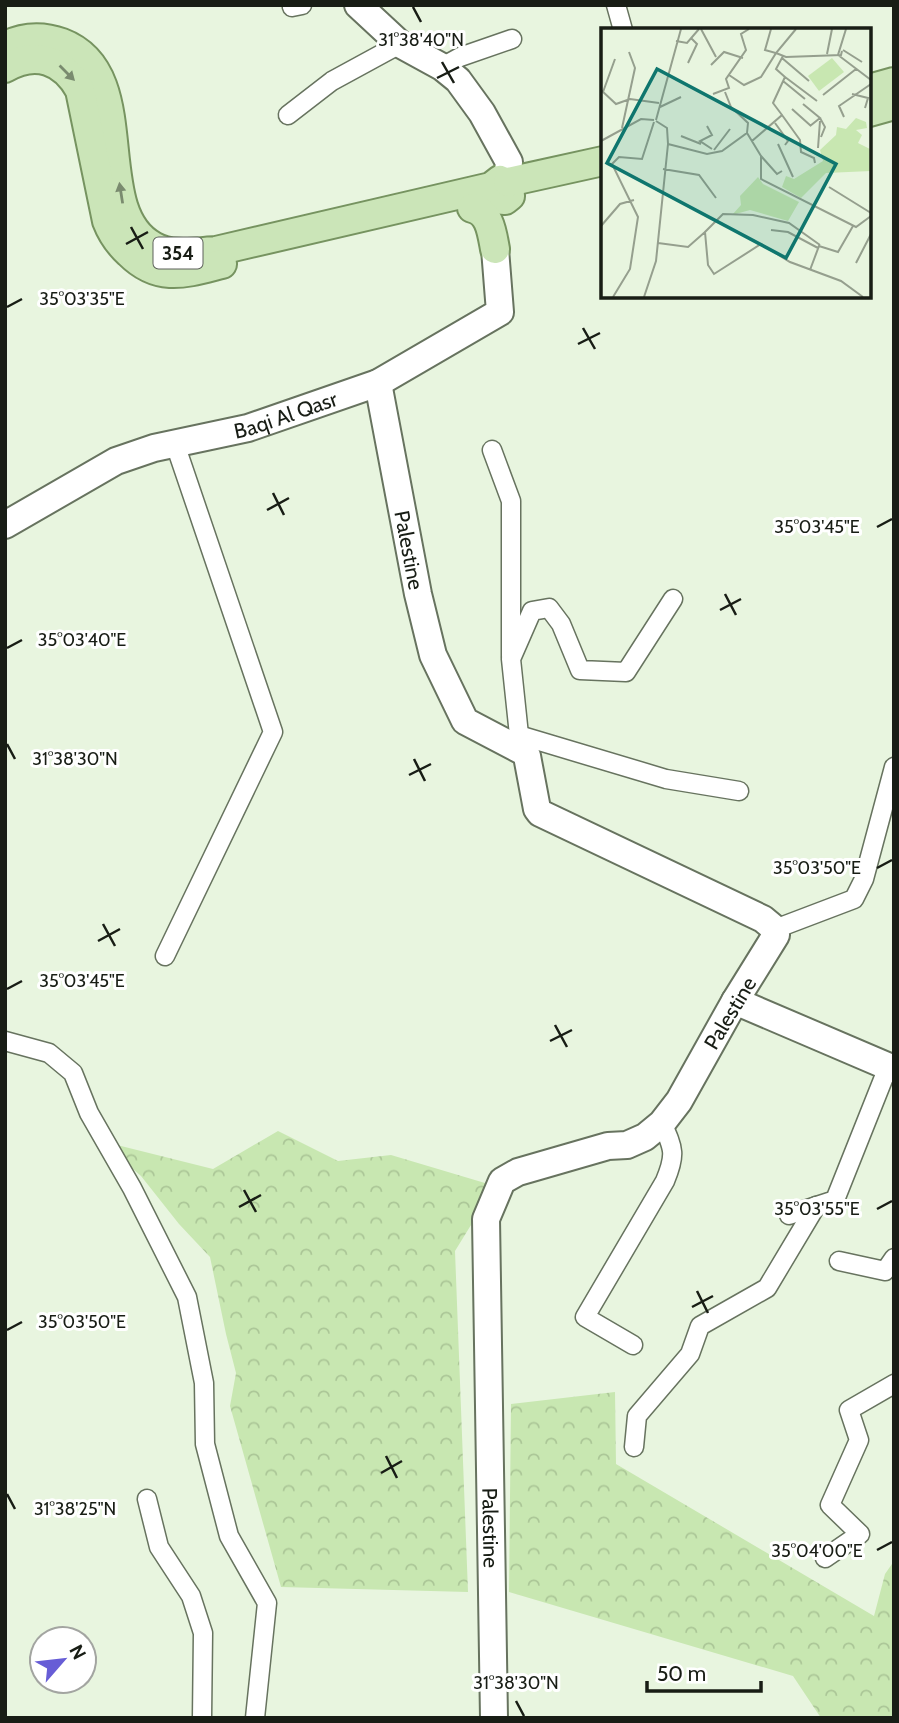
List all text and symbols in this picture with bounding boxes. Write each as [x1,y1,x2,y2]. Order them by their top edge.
inset map [601,28,871,298]
text: 31°38'40"N [378,29,464,51]
one-way arrow [58,64,75,81]
one-way arrow [115,182,126,204]
road number: 354 [154,238,202,268]
text: 35°03'35"E [39,288,125,310]
street label: Baqi Al Qasr [232,386,341,443]
street label: Palestine [390,508,429,592]
text: 35°03'45"E [774,516,860,538]
text: 35°03'40"E [38,629,126,651]
text: 31°38'30"N [32,748,118,770]
text: 35°03'50"E [773,857,861,879]
text: 35°03'45"E [39,970,125,992]
street label: Palestine [699,972,761,1054]
text: 35°03'55"E [774,1198,860,1220]
text: 35°03'50"E [38,1311,126,1333]
street label: Palestine [478,1487,504,1568]
text: 31°38'25"N [34,1498,116,1520]
text: 35°04'00"E [771,1540,863,1562]
north arrow [28,1625,98,1695]
text: N [64,1641,91,1664]
scale bar [647,1650,761,1694]
text: 50 m [657,1661,706,1686]
text: 31°38'30"N [473,1672,559,1694]

